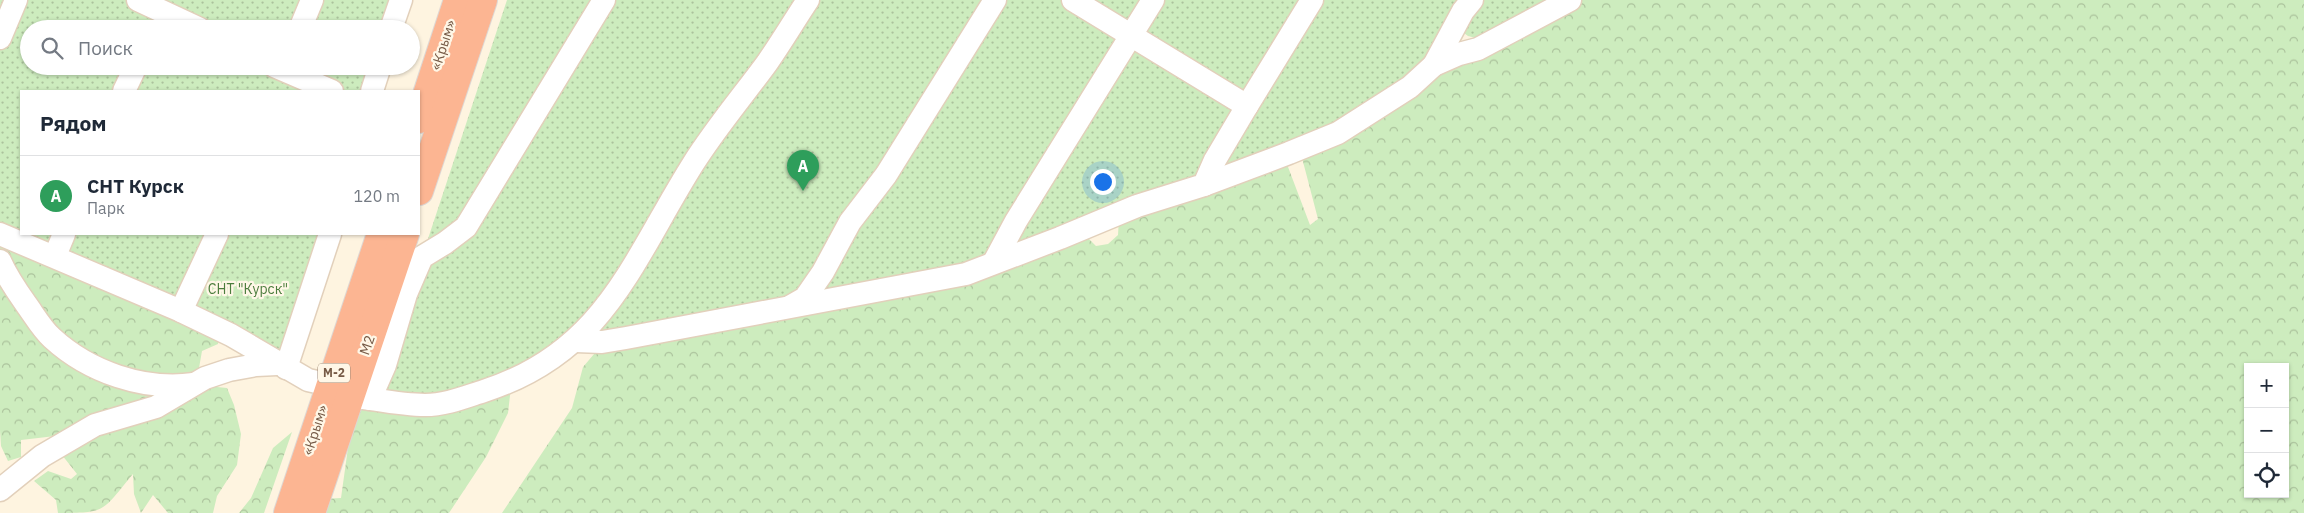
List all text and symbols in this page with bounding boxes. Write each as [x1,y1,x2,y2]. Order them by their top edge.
street label: «Крым» [426,18,460,72]
search box [20,20,420,75]
icon: search [38,34,66,62]
text: Поиск [78,36,133,60]
text: Рядом [40,109,107,137]
pin: A [787,150,819,191]
your location [1090,169,1116,195]
text: СНТ Курск [87,174,184,198]
text: A [51,186,61,206]
text: 120 m [353,186,400,206]
text: Парк [87,198,125,218]
park label: СНТ "Курск" [208,280,288,298]
street label: М2 [355,333,379,357]
road number: М-2 [318,363,350,382]
map controls [2244,363,2289,498]
button: + [2244,363,2289,408]
street label: «Крым» [298,403,332,457]
button: − [2244,408,2289,453]
button: locate [2244,453,2289,498]

